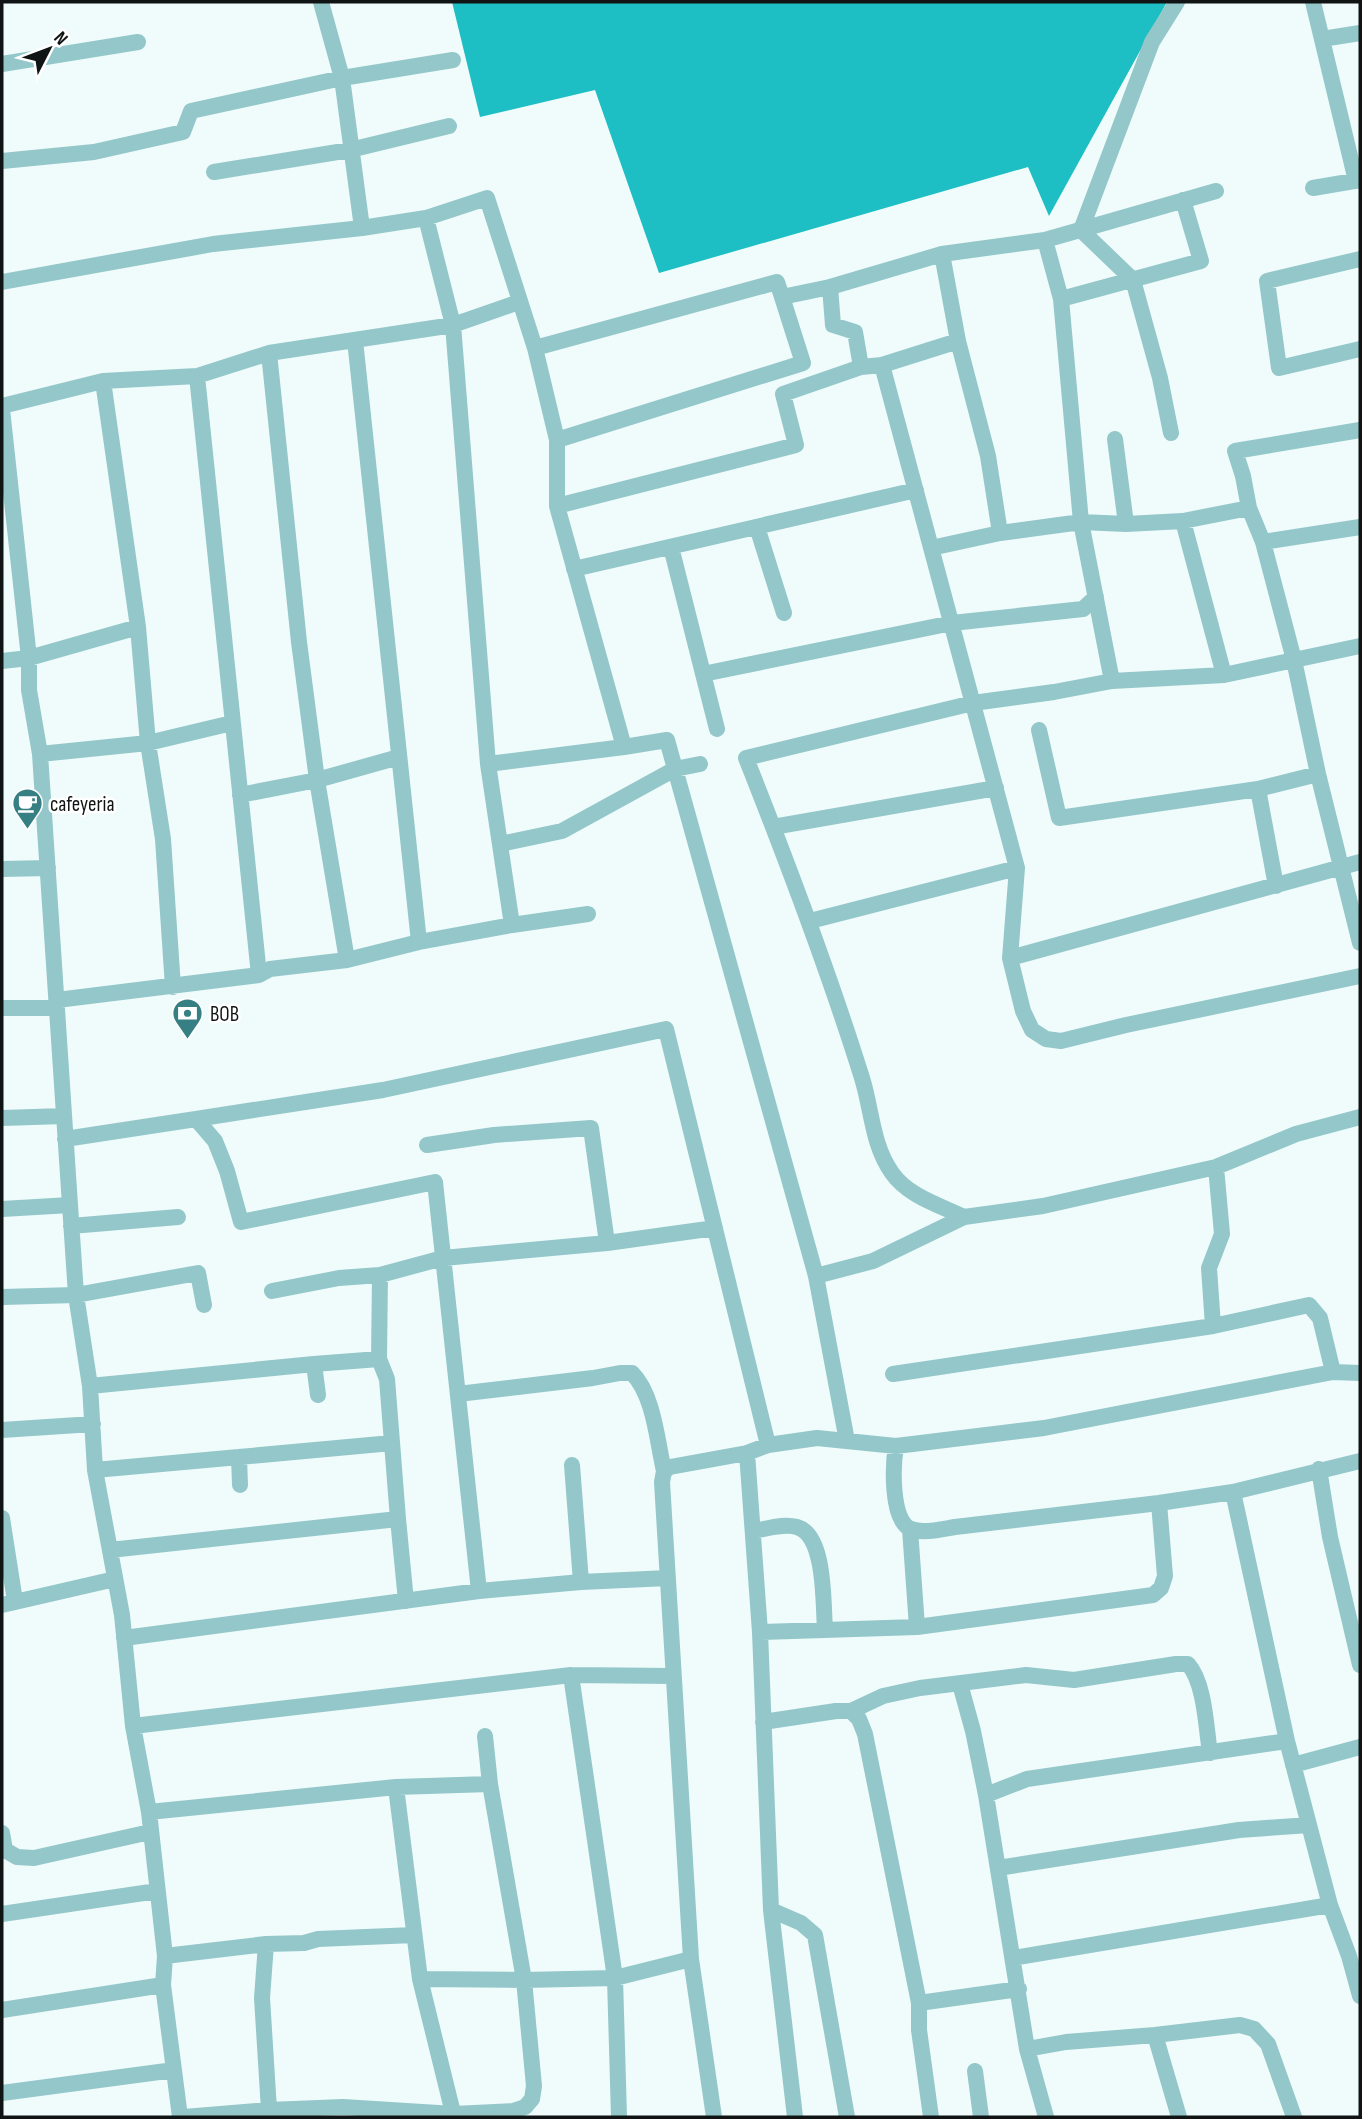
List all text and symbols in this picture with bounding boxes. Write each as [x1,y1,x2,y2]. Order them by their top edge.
north arrow [14,14,84,84]
text: N [49,27,72,50]
cafe icon: cafeyeria [10,787,44,831]
place label: cafeyeria [50,792,115,817]
bank icon: BOB [170,997,204,1041]
place label: BOB [210,1002,239,1027]

